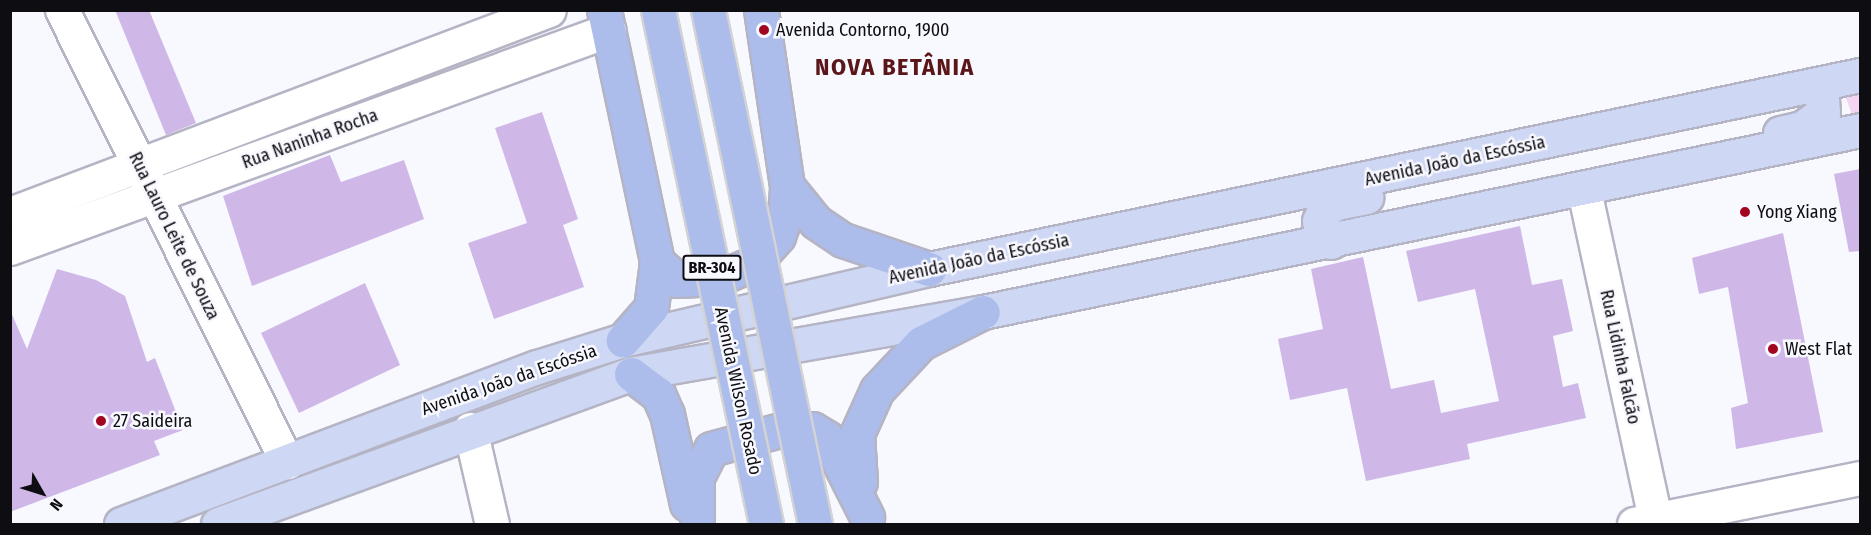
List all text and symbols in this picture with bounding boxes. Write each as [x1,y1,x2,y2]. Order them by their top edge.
place label: Avenida Contorno, 1900 [776,19,949,41]
marker: Avenida Contorno, 1900 [757,23,771,37]
district label: NOVA BETÂNIA [815,54,975,82]
street label: Rua Naninha Rocha [239,104,381,174]
street label: Avenida João da Escóssia [1363,131,1547,191]
street label: Rua Lauro Leite de Souza [124,149,224,323]
place label: Yong Xiang [1757,201,1837,223]
marker: Yong Xiang [1738,205,1752,219]
street label: Avenida João da Escóssia [887,229,1071,289]
road number: BR-304 [682,255,742,281]
street label: Rua Lidinha Falcão [1595,288,1645,426]
street label: Avenida Wilson Rosado [710,305,766,477]
place label: West Flat [1785,338,1852,360]
street label: Avenida João da Escóssia [419,340,599,420]
marker: West Flat [1766,342,1780,356]
place label: 27 Saideira [113,410,192,432]
marker: 27 Saideira [94,414,108,428]
north arrow [12,463,72,523]
text: N [46,495,67,514]

